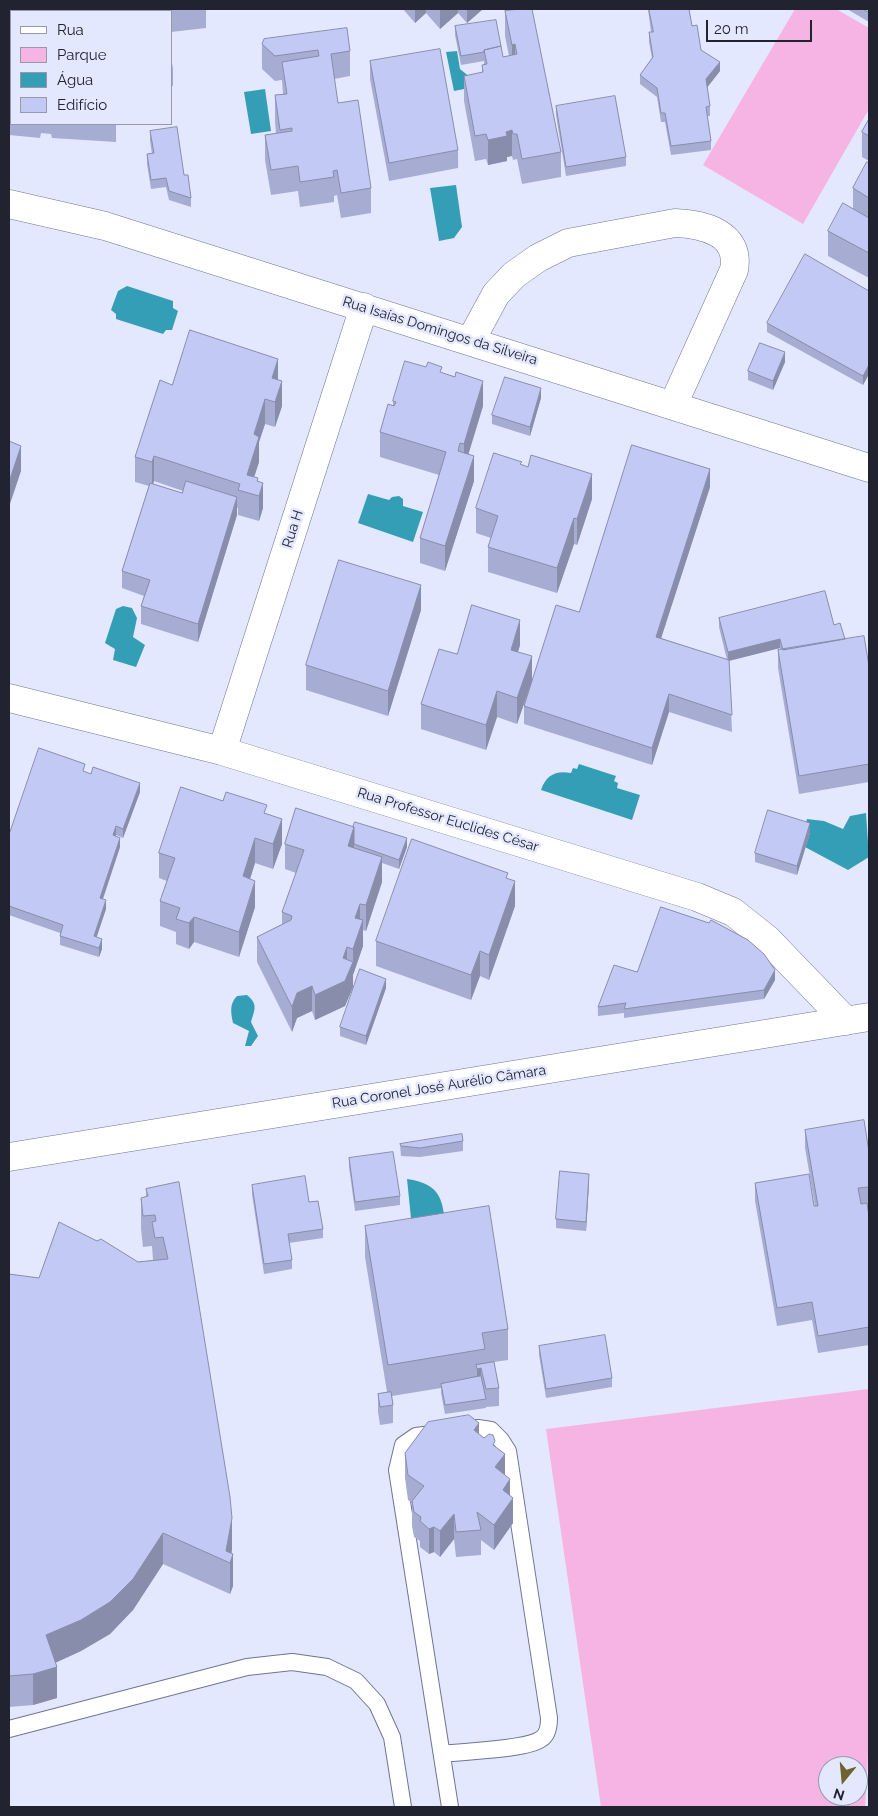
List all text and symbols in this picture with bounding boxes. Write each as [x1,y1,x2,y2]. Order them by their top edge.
legend [10,10,172,125]
scale bar [708,10,814,42]
text: 20 m [714,20,749,38]
text: Rua [57,21,84,39]
text: Parque [57,46,106,64]
text: Água [57,71,93,89]
text: Edifício [57,96,107,114]
street label: Rua Isaías Domingos da Silveira [340,293,540,369]
street label: Rua H [279,508,307,550]
street label: Rua Professor Euclides César [355,784,541,856]
street label: Rua Coronel José Aurélio Câmara [331,1062,547,1112]
north arrow [818,1756,868,1806]
text: N [831,1785,846,1804]

